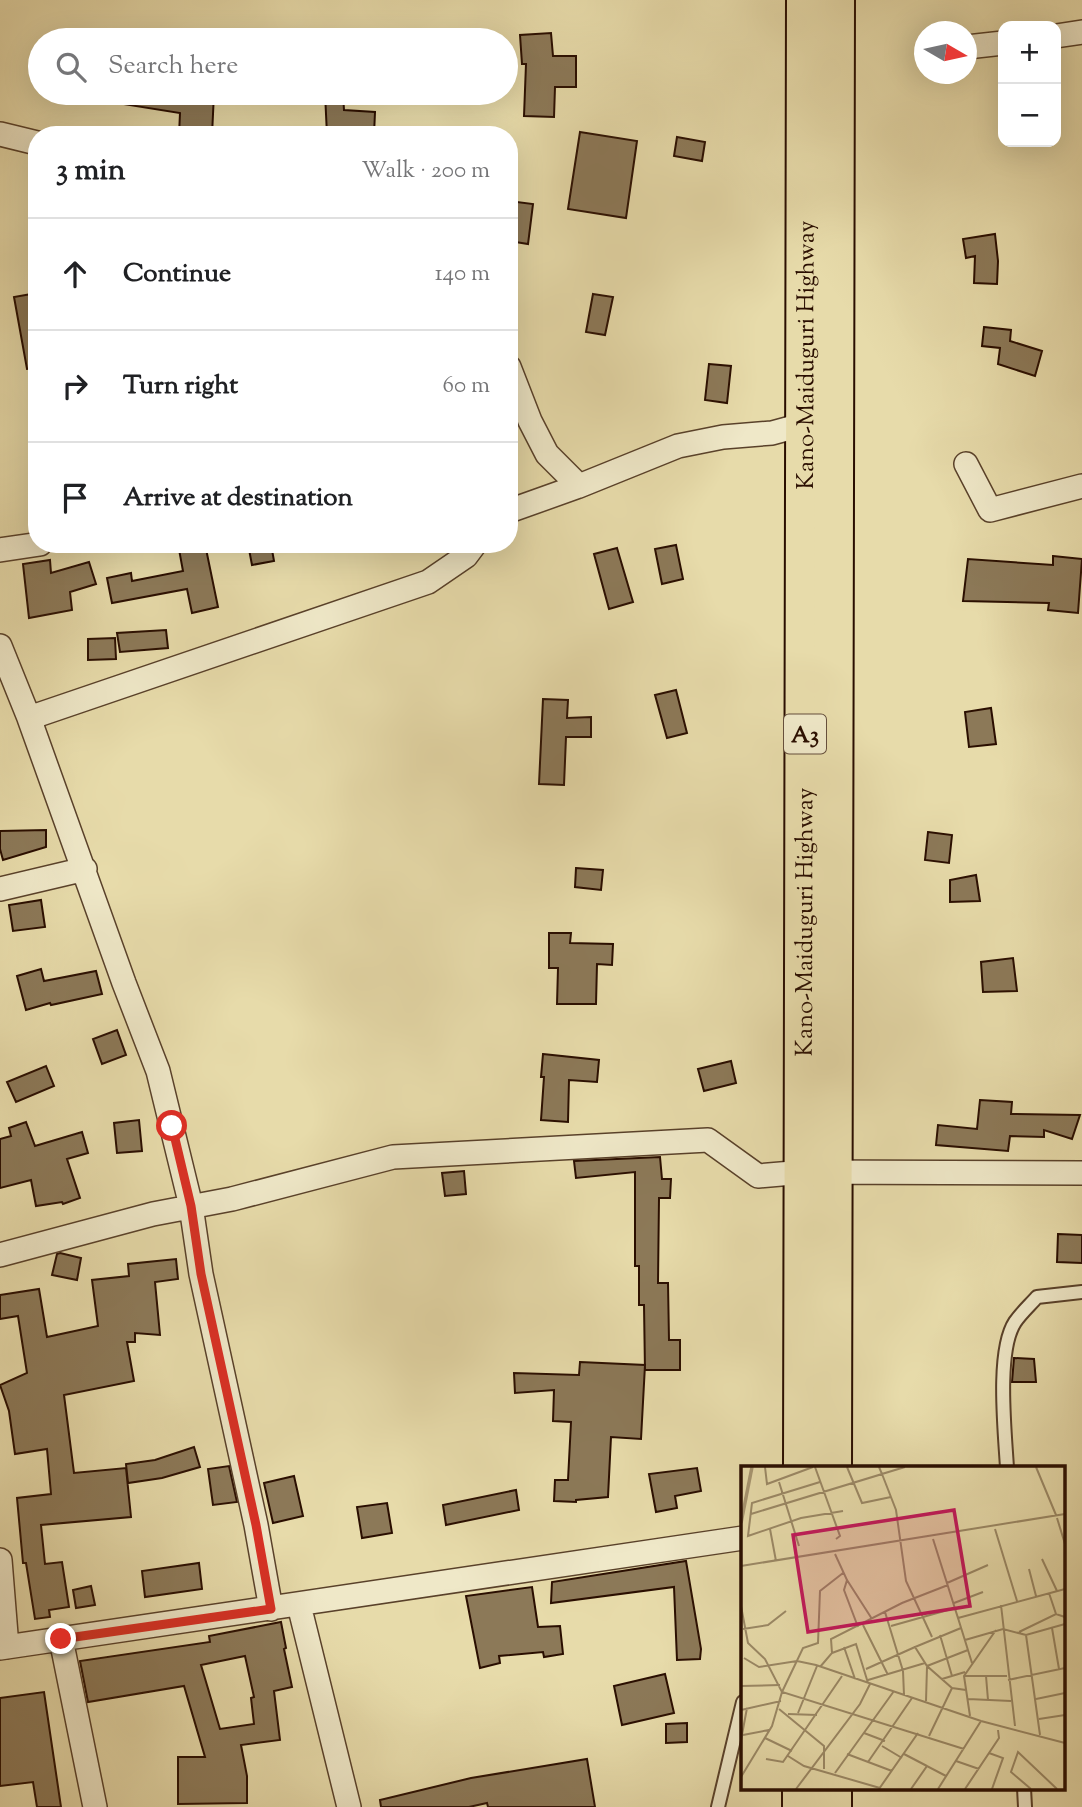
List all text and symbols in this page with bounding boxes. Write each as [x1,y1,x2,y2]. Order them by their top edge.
north arrow [914,21,977,84]
map controls [998,21,1061,147]
button: + [998,21,1061,84]
search box [28,28,518,105]
icon: search [52,48,90,86]
text: Search here [108,48,238,85]
button: − [998,84,1061,147]
text: 3 min [56,150,126,193]
text: Walk · 200 m [361,155,490,188]
street label: Kano-Maiduguri Highway [790,221,825,489]
icon: ahead [56,255,94,293]
text: Continue [123,256,231,293]
text: 140 m [435,258,490,291]
icon: right [56,367,94,405]
text: Turn right [123,368,238,405]
text: 60 m [442,370,490,403]
icon: arrive [56,479,94,517]
text: Arrive at destination [123,480,353,517]
road number: A3 [784,714,826,754]
street label: Kano-Maiduguri Highway [789,788,823,1056]
route start [156,1110,187,1141]
inset map [741,1466,1064,1790]
route end [45,1623,76,1654]

